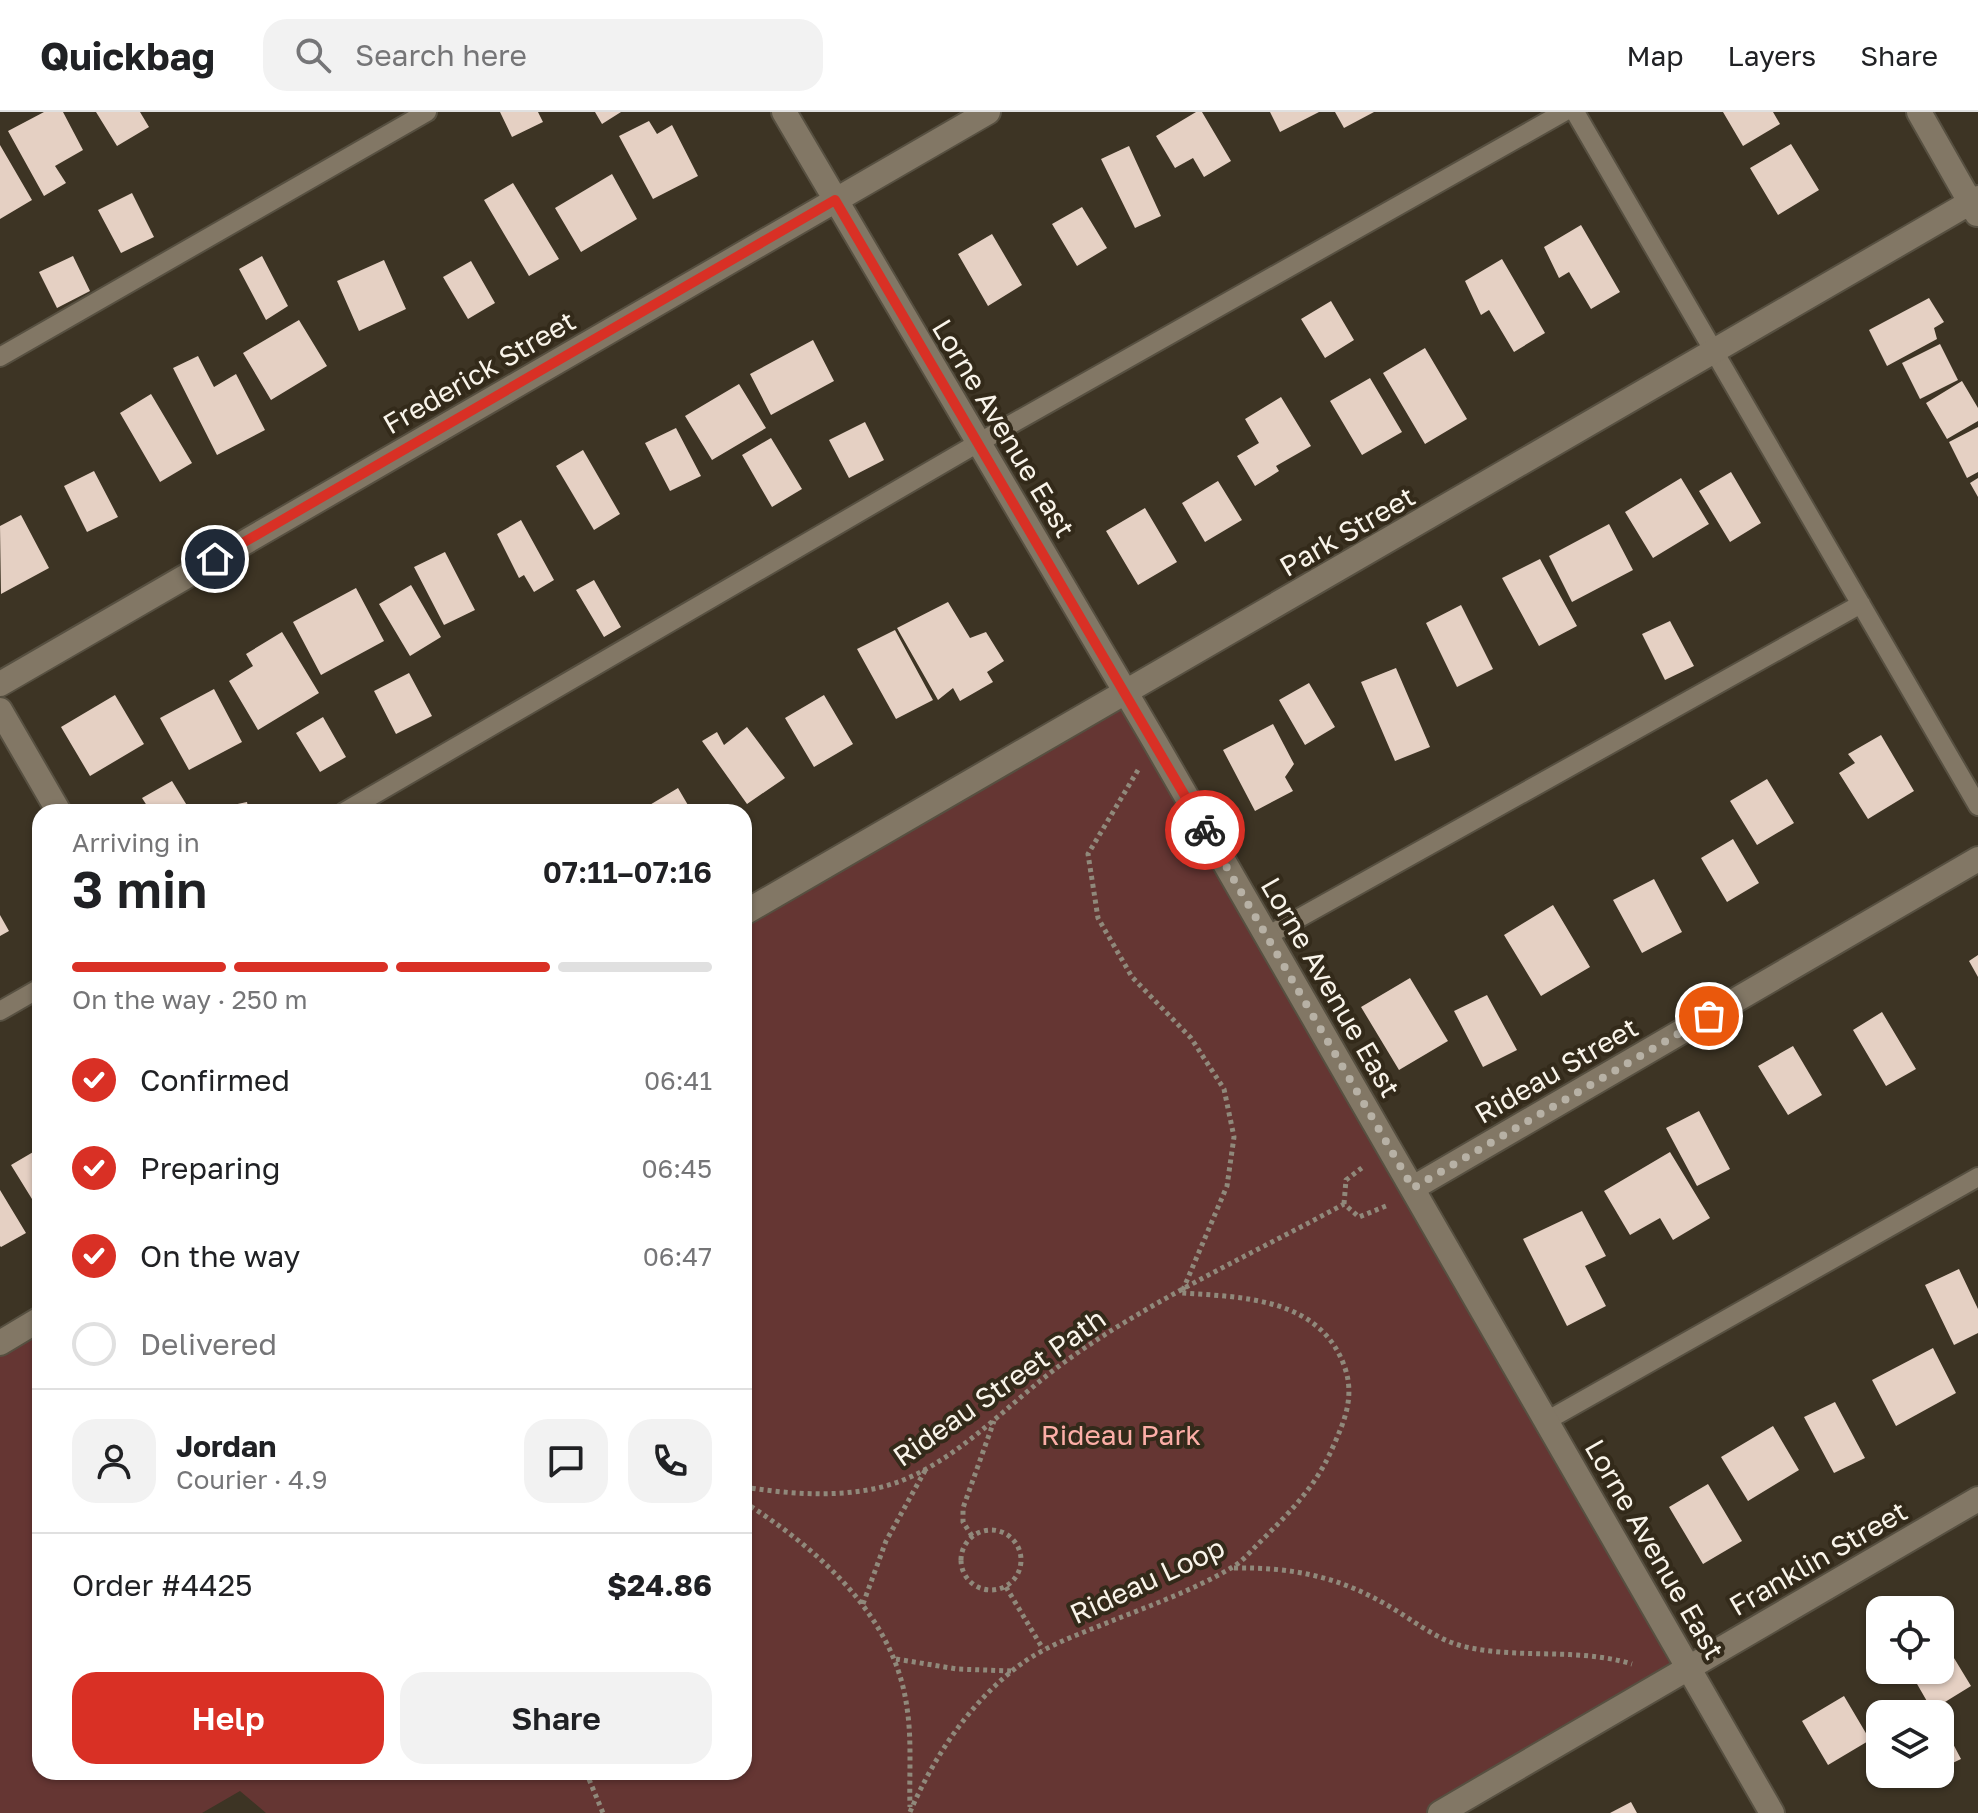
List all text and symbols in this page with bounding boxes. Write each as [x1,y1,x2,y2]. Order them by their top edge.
search box [263,19,823,91]
text: Quickbag [40,33,215,78]
icon: search [291,33,335,77]
text: Search here [355,37,527,73]
text: Map [1626,39,1684,72]
text: Layers [1728,39,1816,72]
text: Share [1860,39,1938,72]
street label: Frederick Street [377,304,581,440]
street label: Lorne Avenue East [926,313,1082,543]
street label: Park Street [1274,479,1420,583]
pin [181,525,249,593]
icon: home [193,537,237,581]
courier [1165,790,1245,870]
icon: bike [1183,808,1227,852]
text: Arriving in [72,827,200,858]
text: 07:11–07:16 [543,854,712,890]
text: 3 min [72,857,207,919]
street label: Lorne Avenue East [1255,871,1407,1103]
pin [1675,982,1743,1050]
text: On the way · 250 m [72,984,308,1015]
icon: bag [1687,994,1731,1038]
street label: Rideau Street [1469,1010,1643,1130]
icon: check [72,1058,116,1102]
text: Confirmed [140,1062,290,1098]
text: 06:41 [644,1065,712,1096]
icon: check [72,1146,116,1190]
text: Preparing [140,1150,281,1186]
text: 06:45 [641,1153,712,1184]
icon: check [72,1234,116,1278]
text: On the way [140,1238,300,1274]
text: 06:47 [643,1241,712,1272]
street label: Rideau Street Path [886,1301,1112,1473]
text: Delivered [140,1326,277,1362]
park label: Rideau Park [1041,1418,1201,1451]
button: person [72,1419,156,1503]
button: chat [524,1419,608,1503]
button: phone [628,1419,712,1503]
text: Jordan [176,1428,276,1464]
street label: Lorne Avenue East [1579,1433,1731,1665]
text: Courier · 4.9 [176,1464,328,1495]
street label: Franklin Street [1723,1494,1913,1622]
street label: Rideau Loop [1065,1530,1229,1630]
text: Order #4425 [72,1567,252,1603]
text: $24.86 [607,1567,712,1603]
map controls [1866,1596,1954,1788]
button: locate [1866,1596,1954,1684]
button: Help [72,1672,384,1764]
button: Share [400,1672,712,1764]
button: layers [1866,1700,1954,1788]

